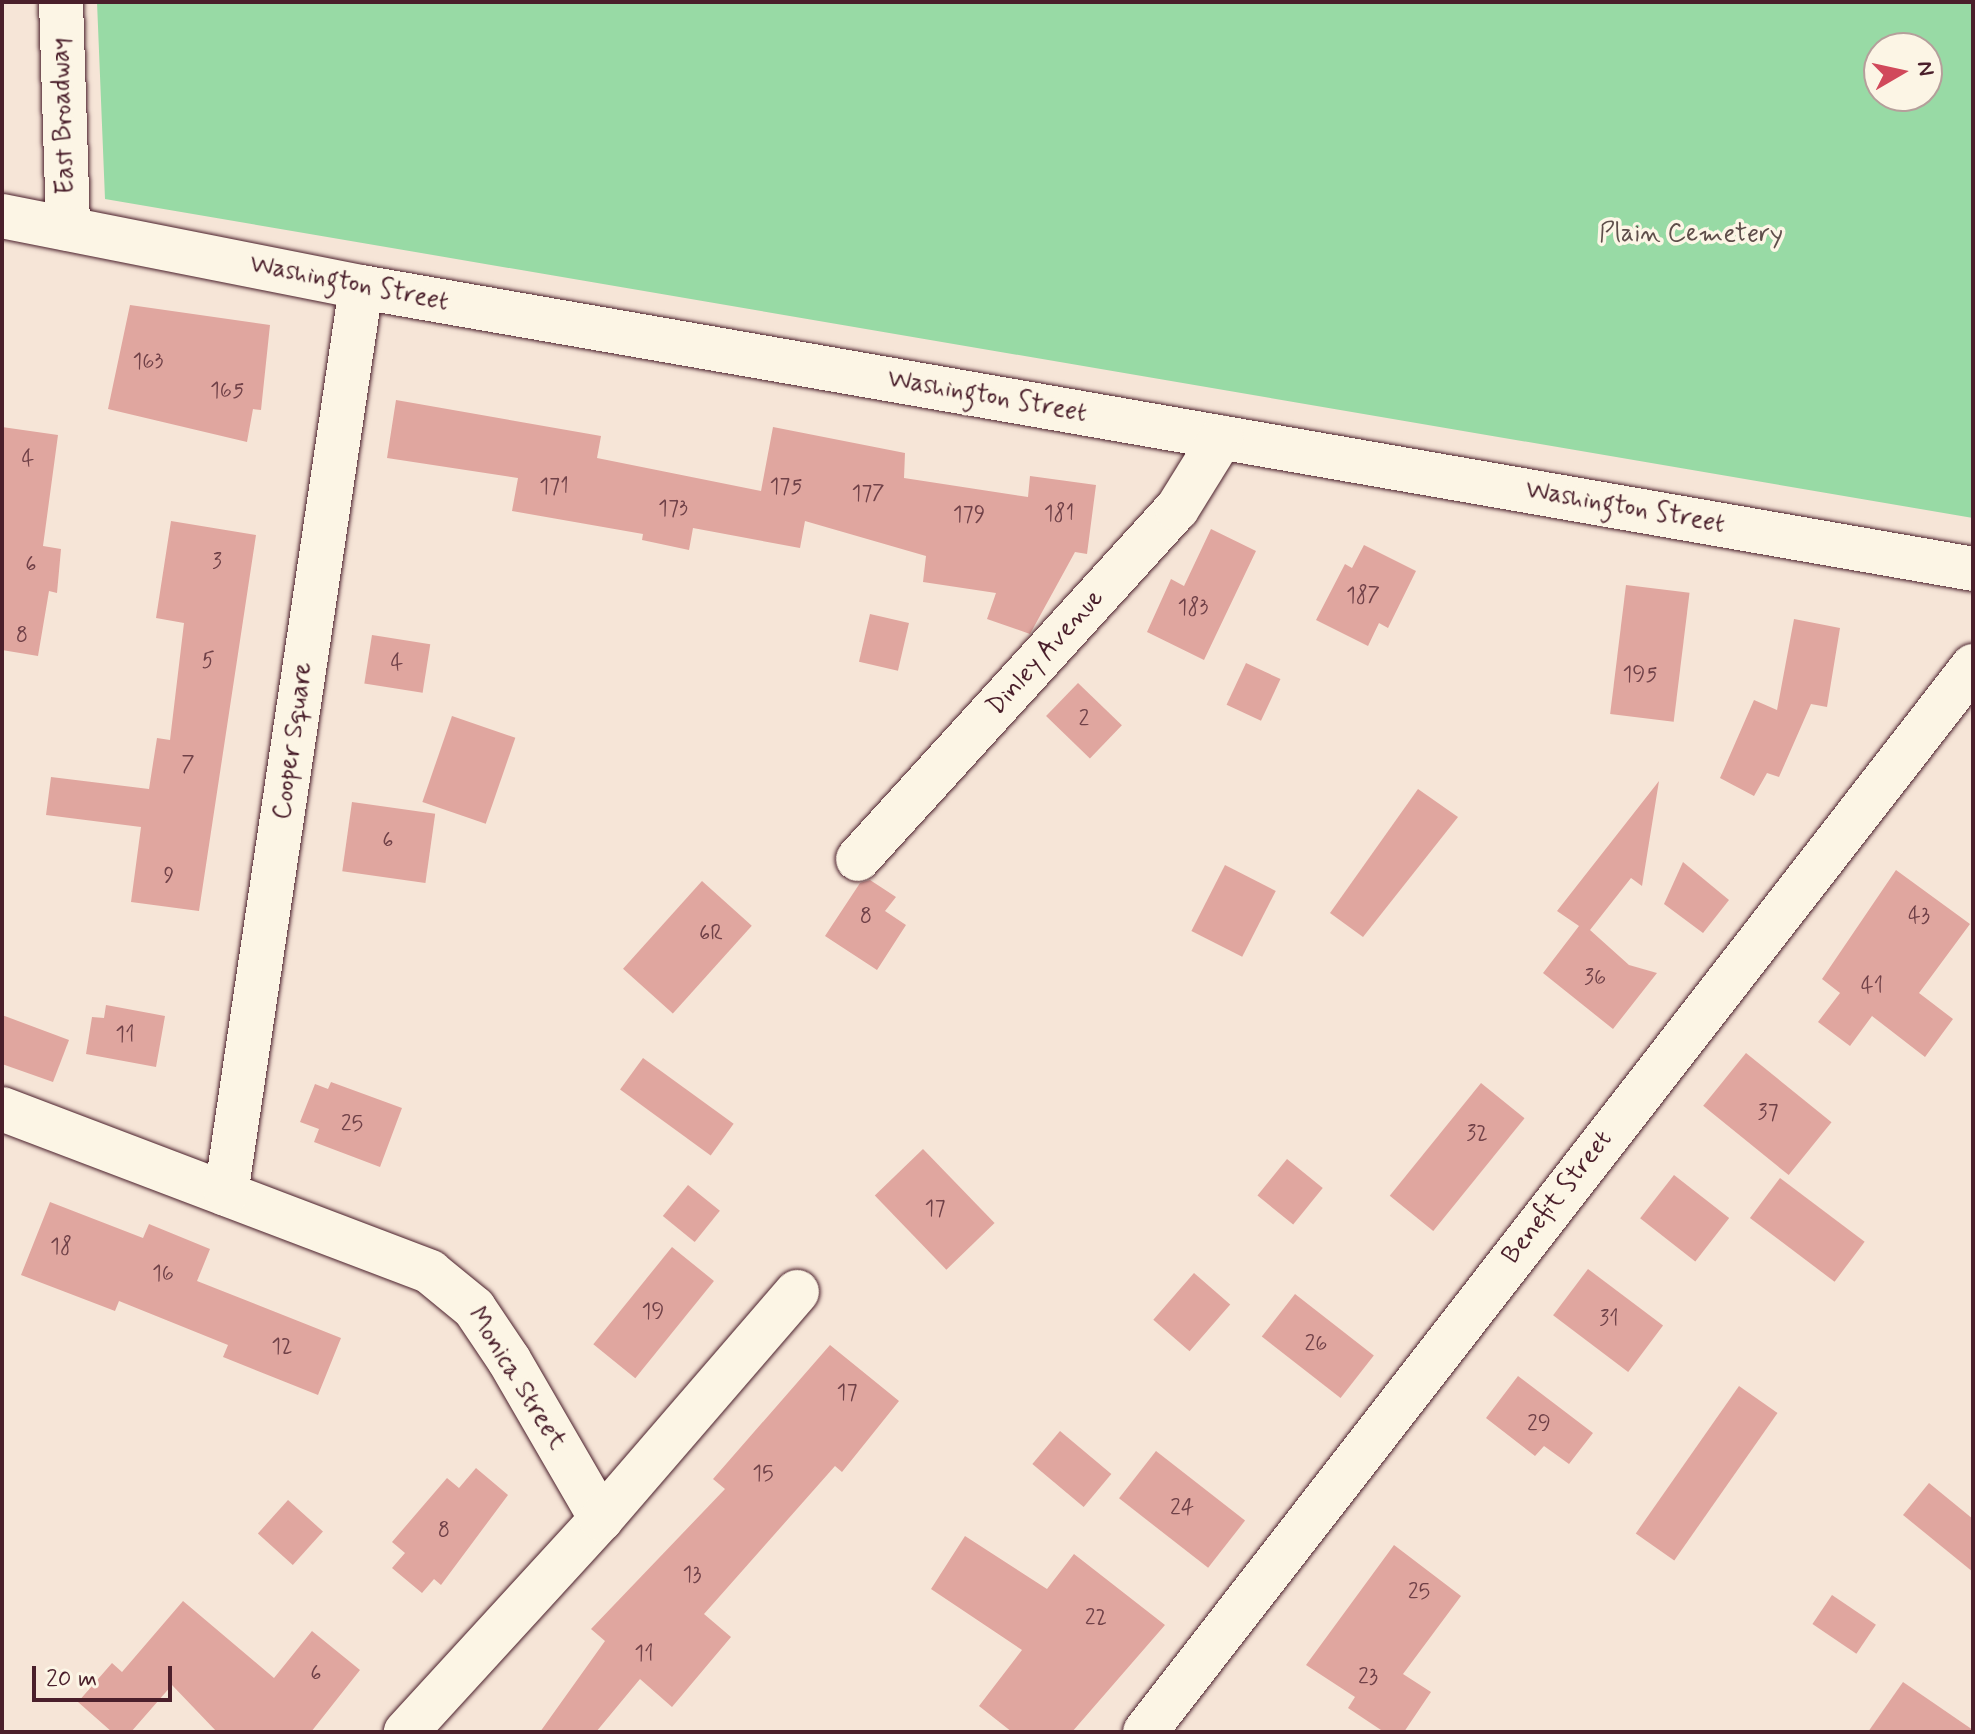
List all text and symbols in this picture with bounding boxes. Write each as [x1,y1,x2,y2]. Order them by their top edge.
north arrow [1863,32,1943,112]
street label: East Broadway [46,37,82,195]
text: N [1910,59,1940,78]
park label: Plain Cemetery [1599,219,1783,251]
street label: Washington Street [245,249,453,319]
house number: 163 [133,350,163,376]
street label: Washington Street [883,364,1091,430]
house number: 165 [210,379,244,405]
house number: 4 [22,447,34,473]
house number: 171 [539,475,569,501]
house number: 175 [769,475,803,501]
street label: Washington Street [1521,475,1729,541]
house number: 177 [851,482,885,508]
house number: 173 [658,497,688,523]
house number: 181 [1044,502,1074,528]
house number: 179 [953,503,985,529]
house number: 3 [212,550,222,576]
house number: 6 [25,553,37,579]
street label: Dinley Avenue [982,584,1110,722]
house number: 187 [1346,584,1380,610]
house number: 183 [1178,596,1208,622]
house number: 8 [16,624,28,650]
house number: 5 [201,649,215,675]
house number: 4 [391,651,403,677]
street label: Cooper Square [268,660,320,822]
house number: 195 [1622,663,1658,689]
house number: 2 [1079,707,1089,733]
house number: 7 [181,753,195,779]
house number: 6 [382,829,394,855]
house number: 9 [164,864,174,890]
house number: 43 [1908,904,1930,930]
house number: 8 [860,905,872,931]
house number: 6R [699,922,723,948]
house number: 36 [1584,966,1606,992]
house number: 41 [1861,974,1883,1000]
house number: 11 [115,1023,135,1049]
house number: 37 [1757,1101,1779,1127]
house number: 25 [341,1112,363,1138]
house number: 32 [1466,1122,1488,1148]
street label: Benefit Street [1495,1123,1621,1273]
house number: 17 [925,1197,945,1223]
house number: 18 [50,1235,72,1261]
house number: 16 [152,1262,174,1288]
house number: 19 [642,1300,664,1326]
street label: Monica Street [460,1302,572,1456]
house number: 31 [1599,1307,1619,1333]
house number: 26 [1305,1332,1327,1358]
house number: 12 [271,1335,293,1361]
house number: 17 [837,1381,857,1407]
house number: 29 [1527,1412,1551,1438]
house number: 15 [752,1462,774,1488]
house number: 24 [1170,1496,1194,1522]
house number: 8 [438,1519,450,1545]
house number: 13 [682,1563,702,1589]
house number: 25 [1408,1580,1430,1606]
house number: 22 [1085,1606,1107,1632]
house number: 11 [634,1642,654,1668]
scale bar [36,1650,176,1700]
house number: 6 [310,1662,322,1688]
text: 20 m [46,1664,97,1695]
house number: 23 [1358,1665,1378,1691]

